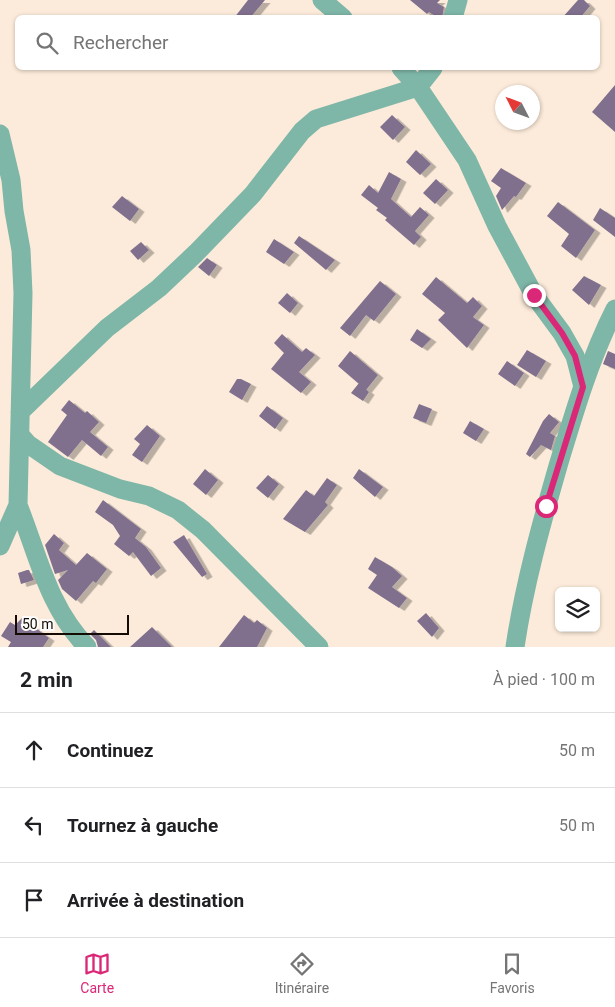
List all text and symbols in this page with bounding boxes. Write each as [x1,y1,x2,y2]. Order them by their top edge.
search box [15,15,600,70]
icon: search [33,29,61,57]
text: Rechercher [73,31,168,54]
north arrow [495,85,540,130]
route end [523,284,546,307]
route start [535,495,558,518]
map controls [555,587,600,632]
button: layers [555,587,600,632]
scale bar [15,612,129,635]
text: 50 m [22,616,54,632]
text: 2 min [20,668,73,692]
text: À pied · 100 m [493,670,595,689]
icon: ahead [20,736,48,764]
text: Continuez [67,739,153,762]
text: 50 m [559,741,595,760]
icon: left [20,811,48,839]
text: Tournez à gauche [67,814,218,837]
text: 50 m [559,816,595,835]
icon: arrive [20,886,48,914]
text: Arrivée à destination [67,889,244,912]
tab: Carte [80,950,114,996]
tab: Itinéraire [275,950,329,996]
tab: Favoris [490,950,535,996]

